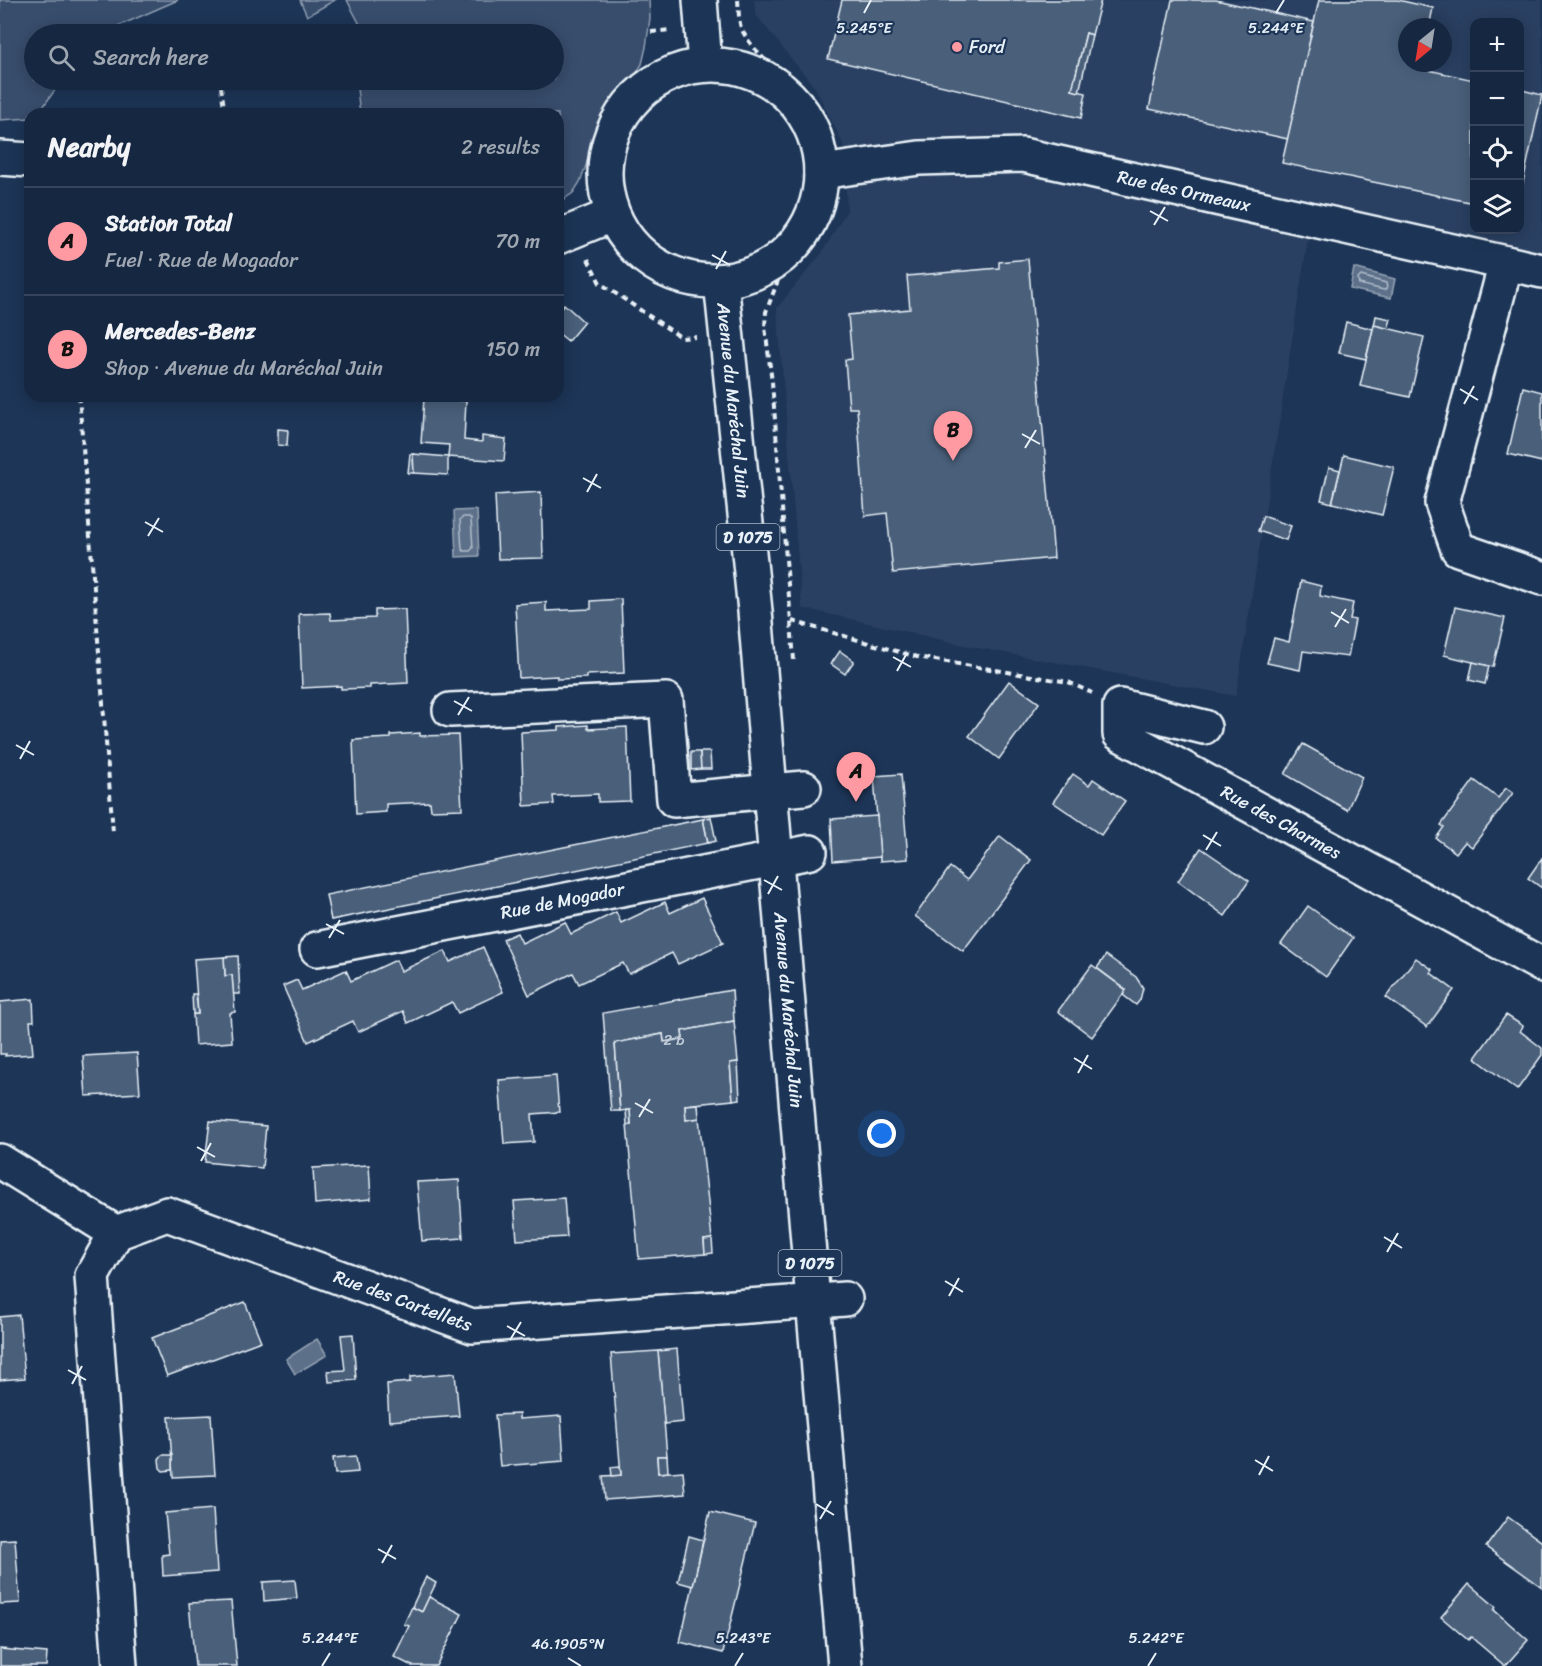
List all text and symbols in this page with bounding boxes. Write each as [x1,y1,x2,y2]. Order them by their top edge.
text: 5.245°E [836,15,893,41]
text: 5.244°E [1248,15,1306,41]
north arrow [1398,18,1452,72]
map controls [1470,18,1524,234]
button: + [1470,18,1524,72]
search box [24,24,564,90]
place label: Ford [969,31,1006,63]
text: Search here [93,38,209,77]
marker: Ford [950,40,964,54]
icon: search [45,41,78,74]
button: − [1470,72,1524,126]
text: Nearby [48,124,130,170]
button: locate [1470,126,1524,180]
text: 2 results [461,130,540,165]
street label: Rue des Ormeaux [1114,161,1255,222]
button: layers [1470,180,1524,234]
text: Station Total [105,204,232,243]
text: A [61,224,74,259]
text: 70 m [495,224,540,259]
text: Fuel · Rue de Mogador [105,243,297,278]
street label: Avenue du Maréchal Juin [707,300,759,500]
text: Mercedes-Benz [105,312,256,351]
text: B [61,332,74,367]
text: 150 m [486,332,540,367]
text: Shop · Avenue du Maréchal Juin [105,351,383,386]
pin: B [934,412,972,461]
road number: D 1075 [716,524,780,550]
pin: A [836,752,876,802]
street label: Rue des Charmes [1215,776,1348,868]
street label: Rue de Mogador [498,873,628,929]
street label: Avenue du Maréchal Juin [764,910,813,1109]
house number: 2 b [664,1027,684,1053]
your location [867,1119,896,1148]
road number: D 1075 [778,1250,842,1276]
street label: Rue des Cartellets [329,1261,477,1341]
text: 5.244°E [302,1625,360,1651]
text: 5.243°E [716,1625,772,1651]
text: 5.242°E [1128,1625,1185,1651]
text: 46.1905°N [531,1631,605,1657]

